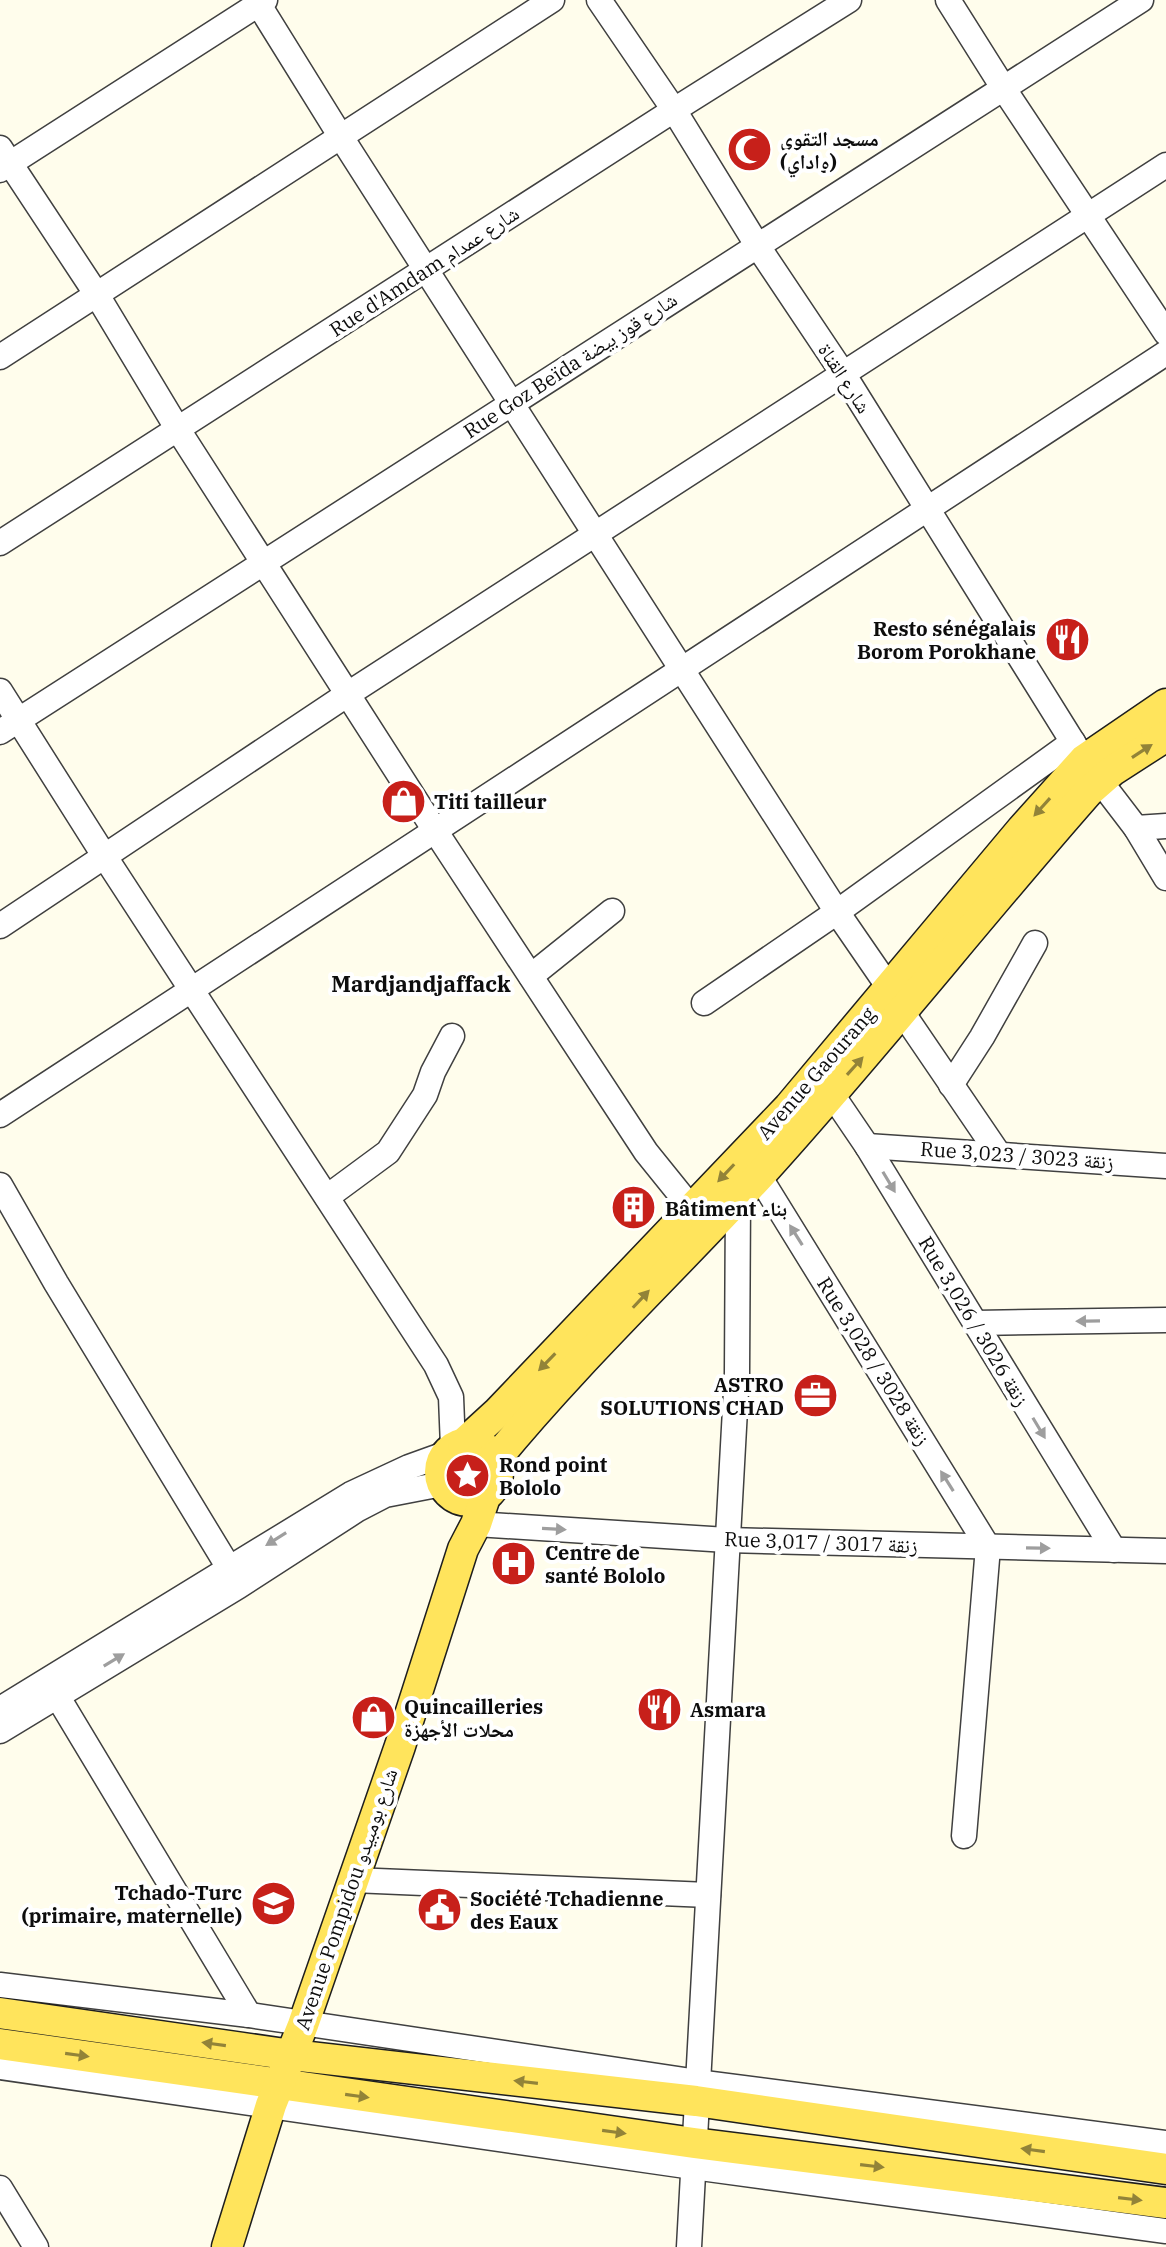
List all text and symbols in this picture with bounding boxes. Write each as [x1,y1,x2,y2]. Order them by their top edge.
place label: مسجد التقوى (واداي) [780,125,879,177]
mosque icon: مسجد التقوى (واداي) [725,126,773,174]
street label: Rue d'Amdam شارع عمدام [324,200,525,343]
street label: Rue Goz Beïda شارع قوز بيضة [458,286,682,444]
street label: شارع القناة [812,338,878,418]
place label: Resto sénégalais Borom Porokhane [857,615,1036,665]
restaurant icon: Resto sénégalais Borom Porokhane [1043,616,1091,664]
one-way arrow [1131,744,1153,758]
shop icon: Titi tailleur [379,777,427,825]
place label: Titi tailleur [434,788,547,815]
one-way arrow [1034,796,1051,816]
district label: Mardjandjaffack [331,969,511,998]
street label: Avenue Gaourang [751,1001,881,1145]
one-way arrow [846,1057,864,1076]
street label: Rue 3,023 / زنقة 3023 [919,1135,1115,1175]
one-way arrow [717,1163,735,1182]
one-way arrow [882,1171,896,1193]
building icon: Bâtiment بناء [610,1184,658,1232]
place label: Bâtiment بناء [665,1195,787,1222]
one-way arrow [789,1225,804,1246]
street label: Rue 3,026 / زنقة 3026 [913,1231,1035,1411]
street label: Rue 3,028 / زنقة 3028 [811,1272,937,1450]
one-way arrow [632,1289,650,1308]
one-way arrow [1075,1315,1100,1327]
one-way arrow [538,1352,557,1371]
place label: ASTRO SOLUTIONS CHAD [600,1371,784,1421]
office icon: ASTRO SOLUTIONS CHAD [791,1372,839,1420]
one-way arrow [1032,1417,1046,1439]
place icon: Rond point Bololo [444,1451,492,1499]
place label: Rond point Bololo [499,1451,608,1501]
one-way arrow [941,1470,955,1492]
one-way arrow [542,1523,567,1536]
street label: Rue 3,017 / زنقة 3017 [724,1525,918,1559]
one-way arrow [265,1531,287,1545]
place label: Centre de santé Bololo [545,1539,665,1589]
hospital icon: Centre de santé Bololo [490,1540,538,1588]
one-way arrow [1026,1542,1051,1555]
one-way arrow [103,1653,125,1667]
restaurant icon: Asmara [635,1685,683,1733]
place label: Quincailleries محلات الأجهزة [404,1693,543,1743]
shop icon: Quincailleries محلات الأجهزة [349,1694,397,1742]
place label: Asmara [690,1696,766,1723]
street label: Avenue Pompidou شارع بومبيدو [288,1765,404,2033]
place label: Tchado-Turc (primaire, maternelle) [22,1879,242,1929]
school or university icon: Tchado-Turc (primaire, maternelle) [249,1879,297,1927]
place label: Société Tchadienne des Eaux [470,1885,663,1935]
public building icon: Société Tchadienne des Eaux [415,1886,463,1934]
one-way arrow [202,2037,227,2050]
one-way arrow [65,2050,90,2062]
one-way arrow [513,2075,538,2088]
one-way arrow [345,2090,370,2103]
one-way arrow [602,2126,627,2139]
one-way arrow [1020,2143,1045,2156]
one-way arrow [860,2159,885,2172]
one-way arrow [1118,2192,1143,2205]

